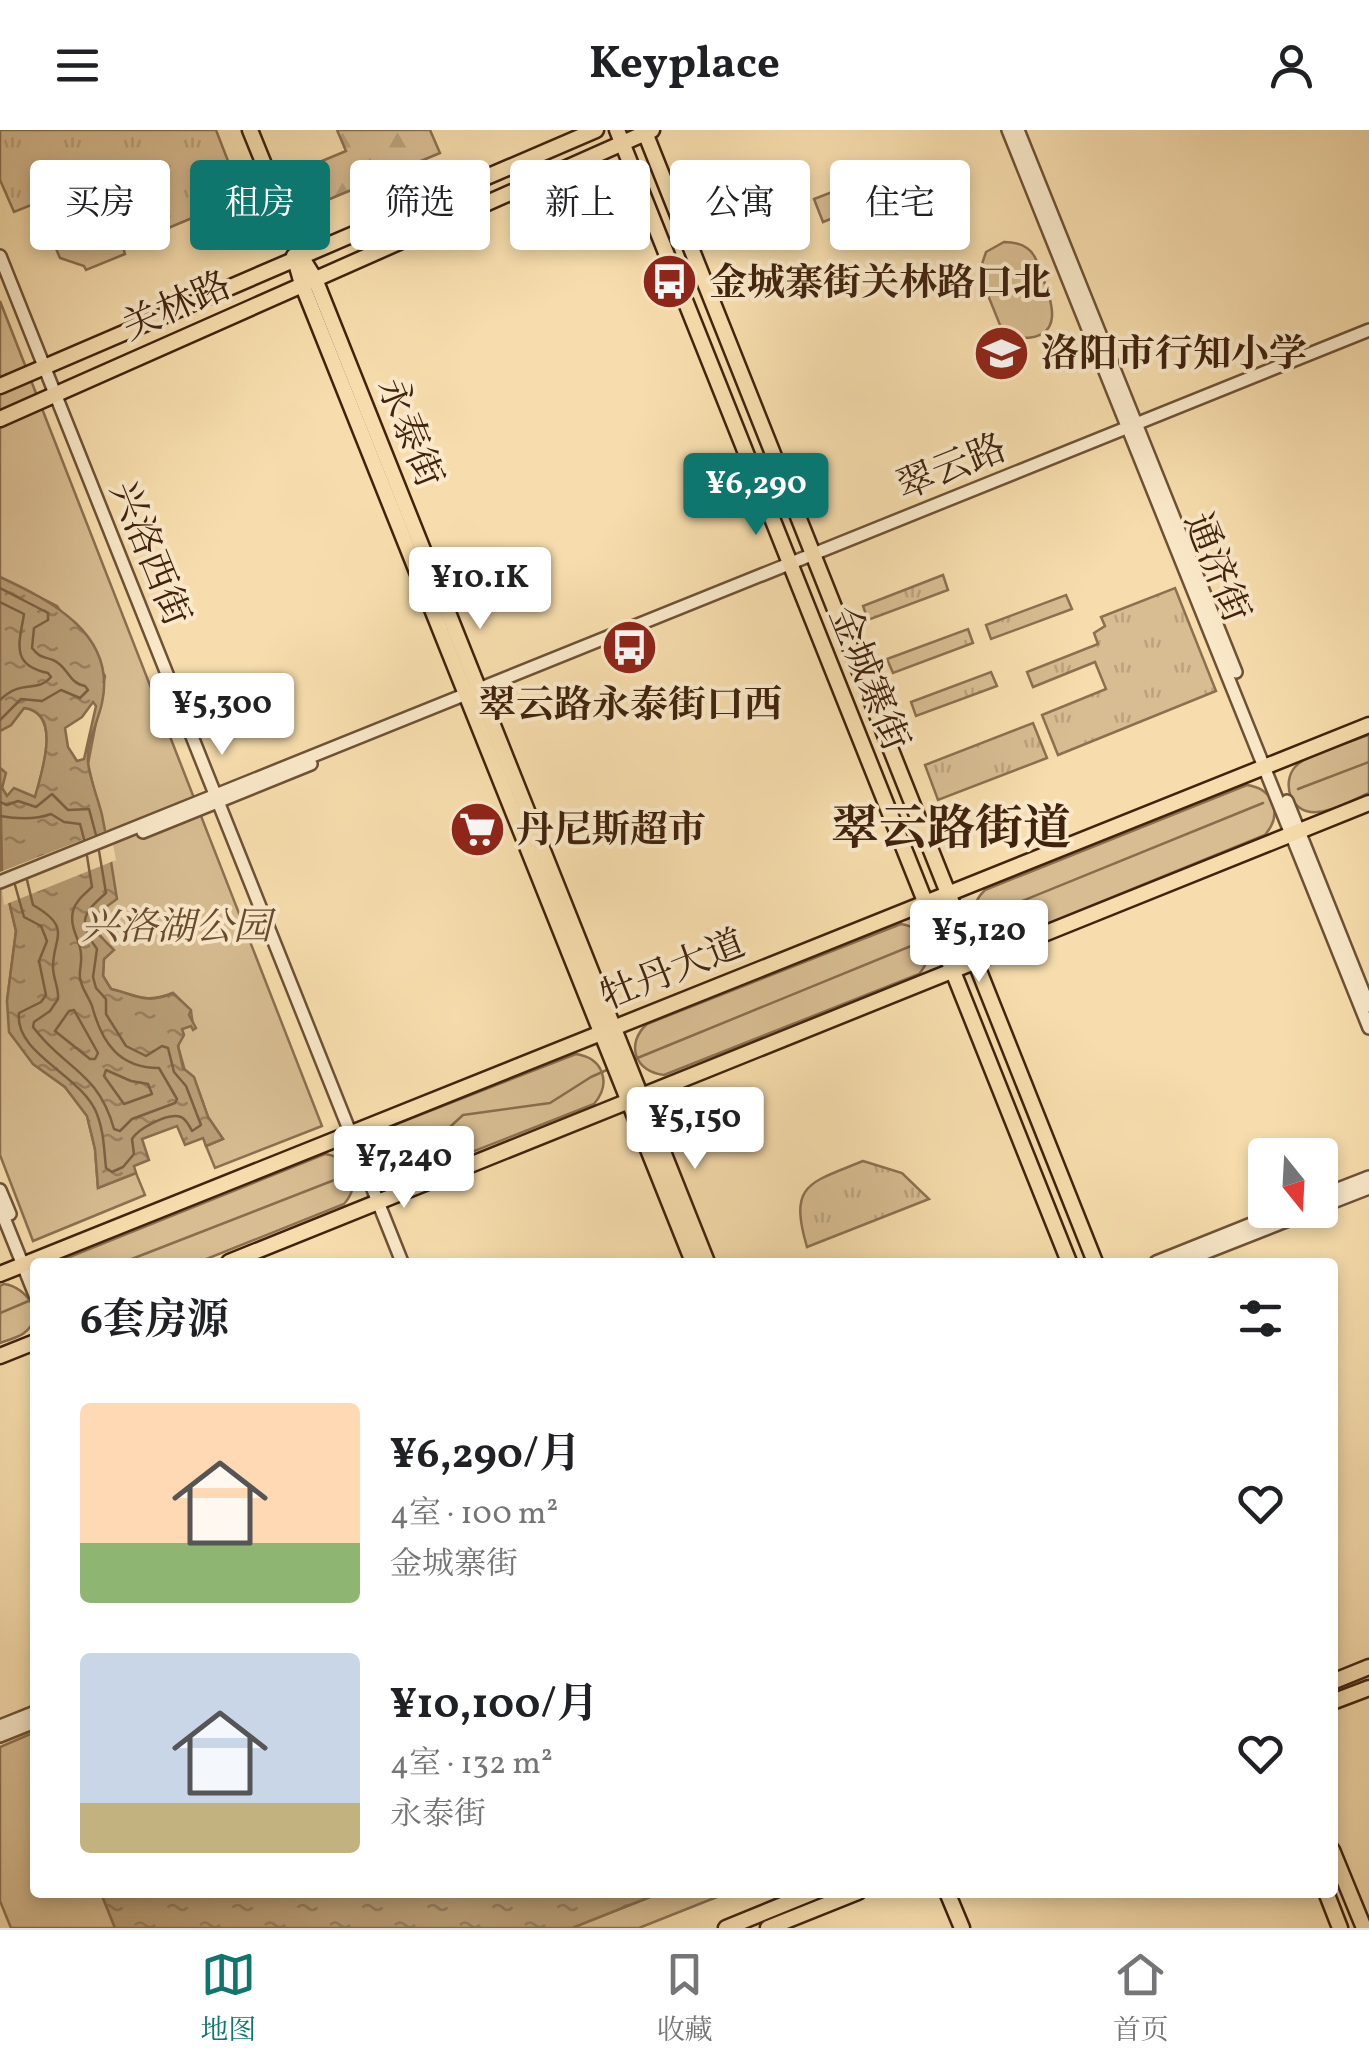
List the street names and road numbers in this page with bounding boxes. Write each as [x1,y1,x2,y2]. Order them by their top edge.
street label: 关林路 [115,261,240,356]
street label: 永泰街 [362,371,454,496]
street label: 翠云路 [890,423,1015,515]
street label: 兴洛西街 [95,474,201,635]
street label: 通济街 [1169,506,1261,631]
street label: 金城寨街 [814,599,920,760]
street label: 牡丹大道 [593,919,754,1025]

